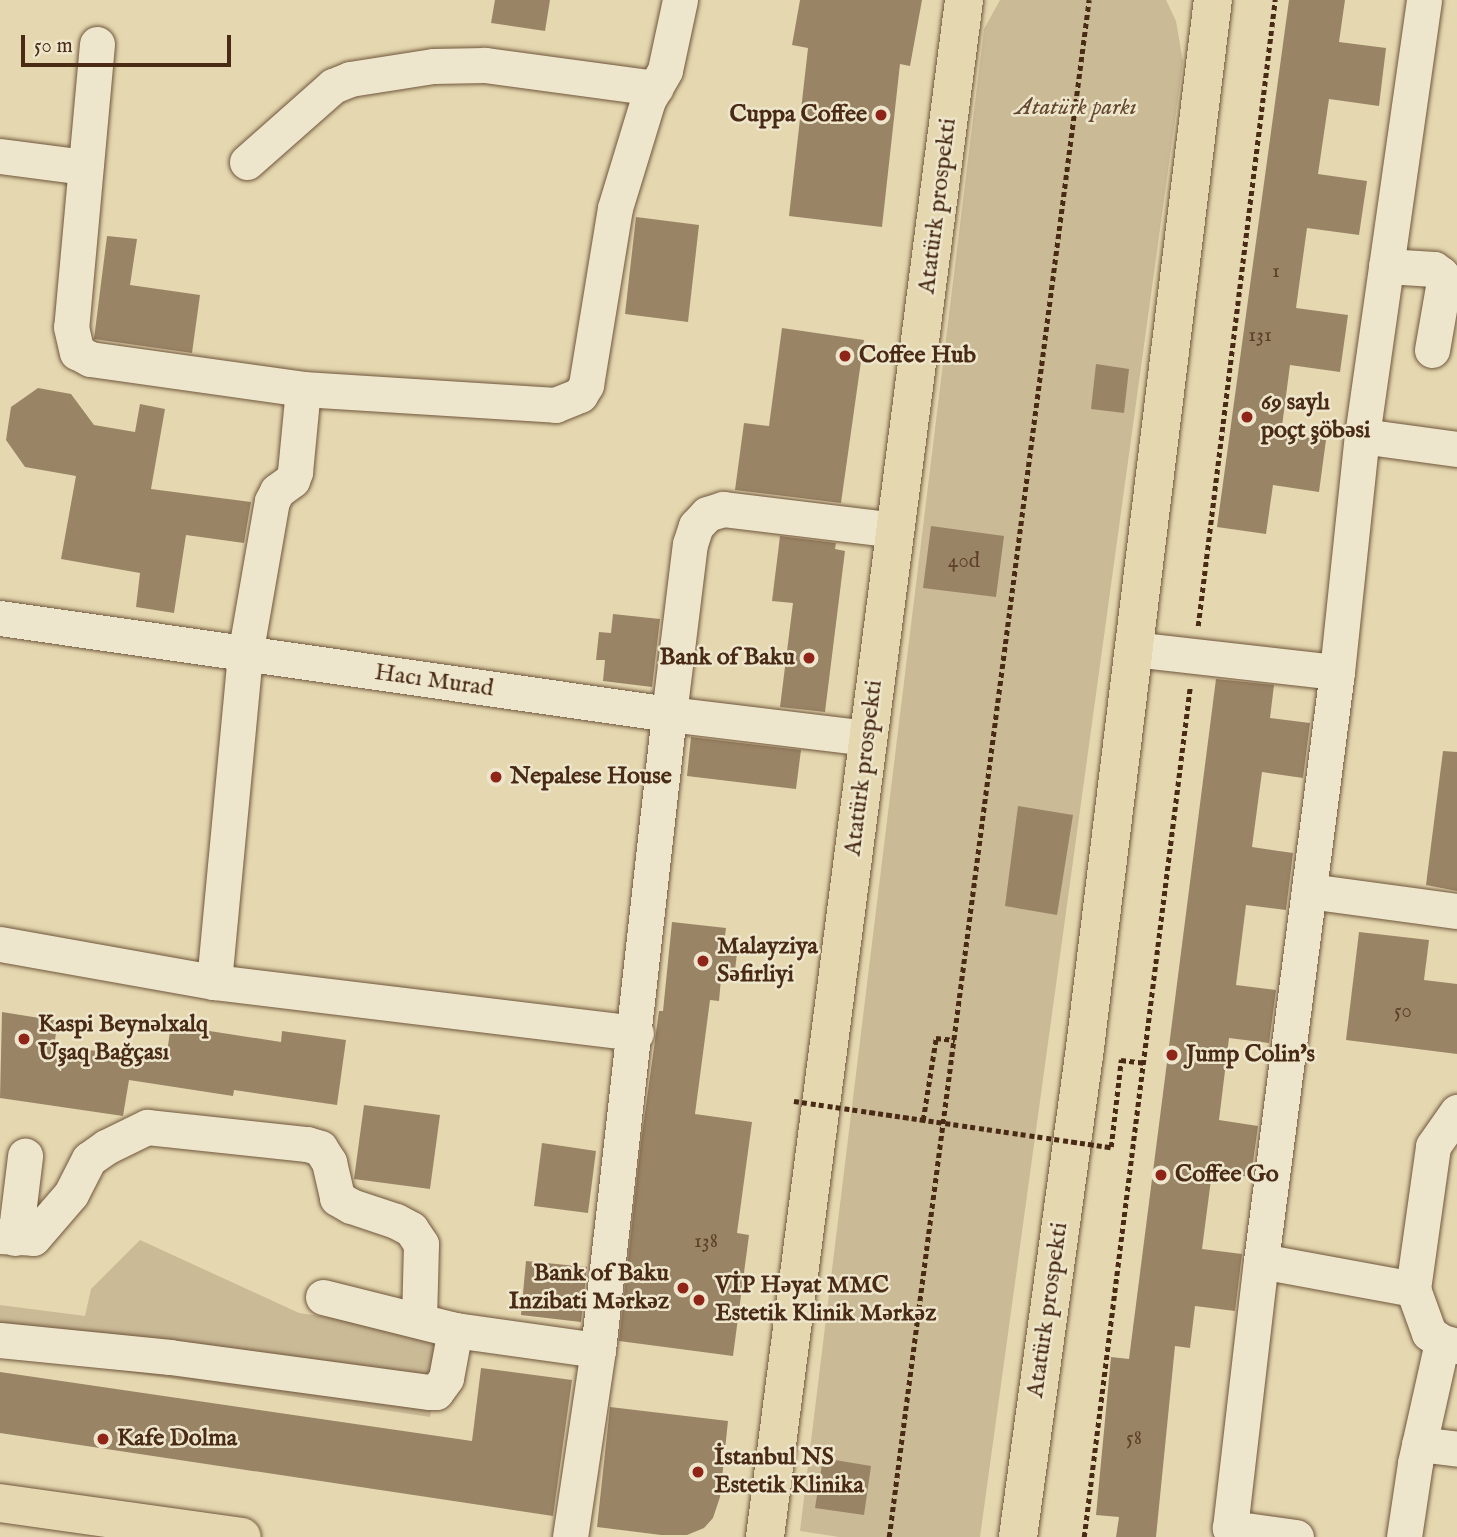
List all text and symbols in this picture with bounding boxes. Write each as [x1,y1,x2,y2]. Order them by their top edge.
scale bar [24,21,234,65]
text: 50 m [34,33,73,60]
park label: Atatürk parkı [1015,94,1137,122]
place label: Cuppa Coffee [729,101,867,129]
marker: Cuppa Coffee [873,107,889,123]
street label: Atatürk prospekti [913,116,963,296]
house number: 1 [1272,259,1280,285]
house number: 131 [1248,323,1272,349]
place label: Coffee Hub [859,342,976,370]
marker: Coffee Hub [837,348,853,364]
place label: 69 saylı poçt şöbəsi [1261,389,1370,445]
marker: 69 saylı poçt şöbəsi [1239,409,1255,425]
house number: 40d [948,549,980,575]
place label: Bank of Baku [660,644,795,672]
marker: Bank of Baku [801,650,817,666]
street label: Hacı Murad [373,658,495,704]
street label: Atatürk prospekti [839,678,889,858]
place label: Nepalese House [510,763,672,791]
marker: Nepalese House [488,769,504,785]
place label: Malayziya Səfirliyi [717,933,818,989]
marker: Malayziya Səfirliyi [695,953,711,969]
house number: 50 [1394,999,1412,1025]
place label: Kaspi Beynəlxalq Uşaq Bağçası [38,1011,208,1067]
marker: Kaspi Beynəlxalq Uşaq Bağçası [16,1031,32,1047]
place label: Jump Colin's [1186,1041,1315,1069]
marker: Jump Colin's [1164,1047,1180,1063]
place label: Coffee Go [1175,1161,1279,1189]
marker: Coffee Go [1153,1167,1169,1183]
street label: Atatürk prospekti [1021,1220,1075,1400]
house number: 138 [694,1229,718,1255]
place label: Bank of Baku Inzibati Mərkəz [509,1260,669,1316]
place label: VİP Həyat MMC Estetik Klinik Mərkəz [715,1272,936,1328]
marker: Bank of Baku Inzibati Mərkəz [675,1280,691,1296]
marker: VİP Həyat MMC Estetik Klinik Mərkəz [689,1290,709,1310]
place label: Kafe Dolma [117,1425,237,1453]
house number: 58 [1126,1426,1142,1452]
marker: Kafe Dolma [95,1431,111,1447]
place label: İstanbul NS Estetik Klinika [714,1444,864,1500]
marker: İstanbul NS Estetik Klinika [688,1462,708,1482]

